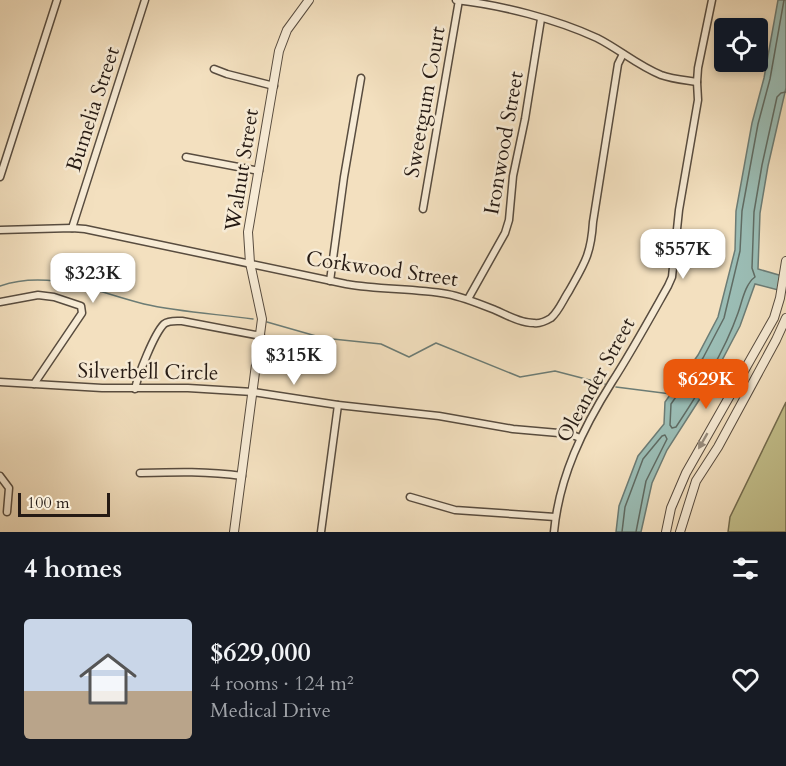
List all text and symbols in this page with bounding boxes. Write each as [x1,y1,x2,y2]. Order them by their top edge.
map controls [714,18,768,72]
button: locate [714,18,768,72]
street label: Sweetgum Court [397,24,453,180]
street label: Bumelia Street [59,43,127,175]
street label: Ironwood Street [477,69,531,217]
street label: Walnut Street [218,106,266,234]
pin: $557K [641,229,725,280]
text: $557K [654,235,712,262]
street label: Corkwood Street [304,244,460,294]
pin: $323K [51,253,135,304]
text: $323K [64,259,122,286]
street label: Oleander Street [550,312,642,448]
pin: $315K [252,335,336,386]
text: $315K [265,341,323,368]
street label: Silverbell Circle [77,356,219,388]
pin: $629K [664,359,748,410]
text: $629K [677,365,735,392]
one-way arrow [697,433,708,449]
scale bar [18,490,110,518]
text: 100 m [27,492,69,514]
text: 4 homes [24,551,122,586]
icon: filters [729,552,762,585]
text: $629,000 [210,635,311,670]
icon: home [72,643,144,715]
icon: heart [729,663,762,696]
text: 4 rooms · 124 m² [210,670,354,697]
text: Medical Drive [210,697,331,724]

